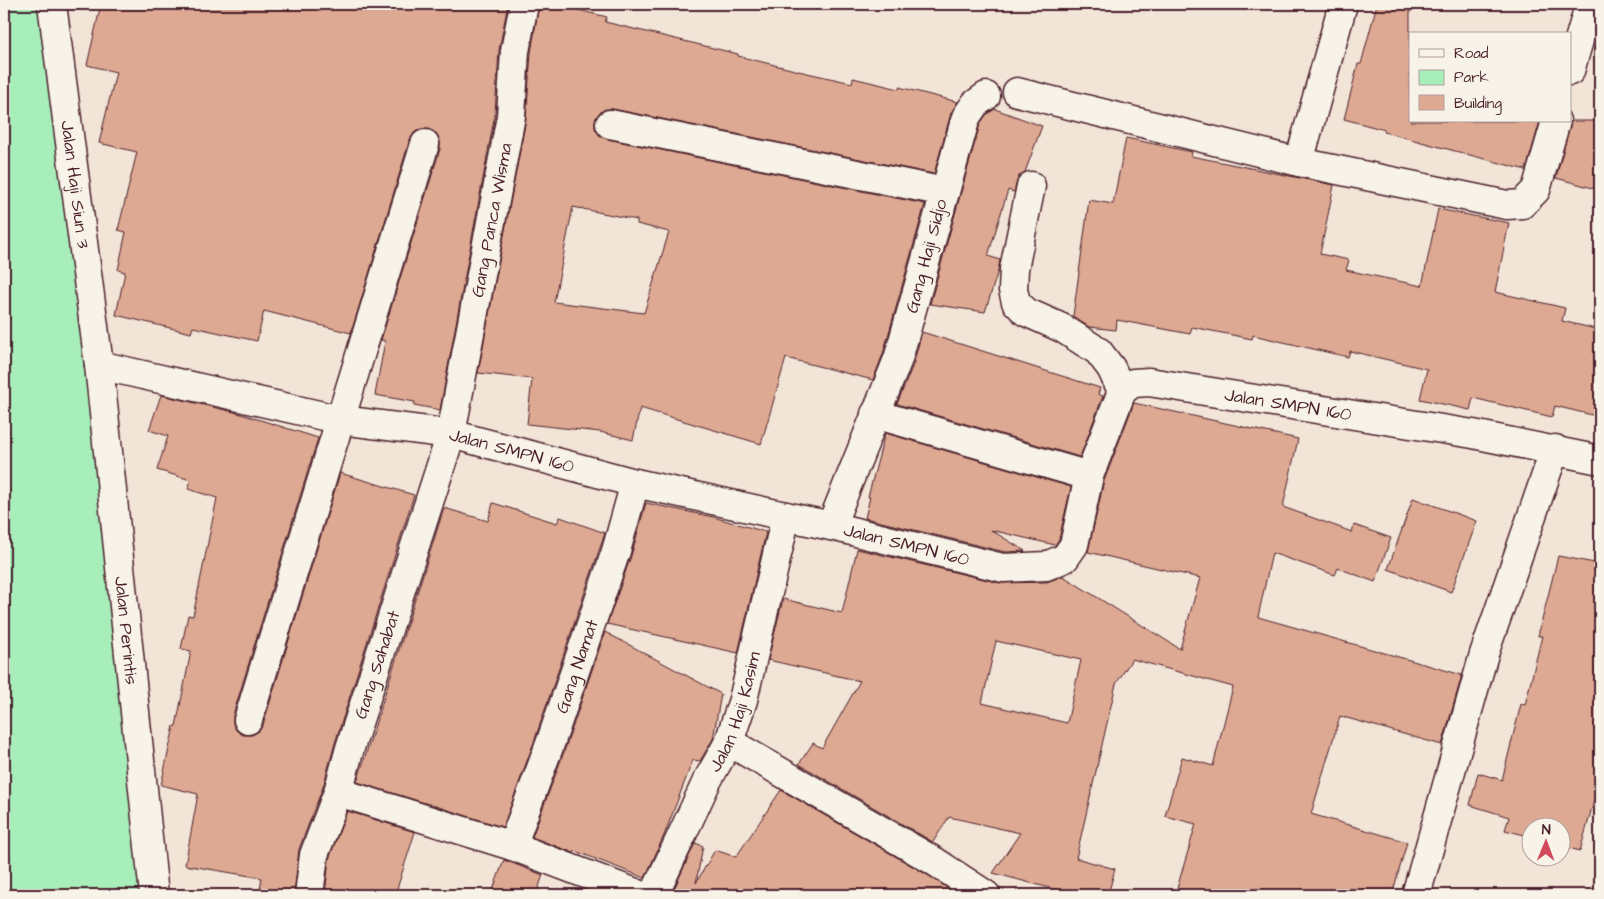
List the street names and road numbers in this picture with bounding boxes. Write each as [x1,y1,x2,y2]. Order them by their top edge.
street label: Jalan Haji Siun 3 [54,119,96,250]
street label: Gang Panca Wisma [465,141,519,299]
street label: Gang Haji Sidjo [899,196,955,316]
street label: Jalan SMPN 160 [1223,382,1353,427]
street label: Jalan SMPN 160 [446,422,577,479]
street label: Jalan SMPN 160 [841,518,972,572]
street label: Jalan Perintis [108,575,144,686]
street label: Gang Sahabat [348,607,407,722]
street label: Gang Namat [549,615,605,717]
street label: Jalan Haji Kasim [703,649,767,777]

